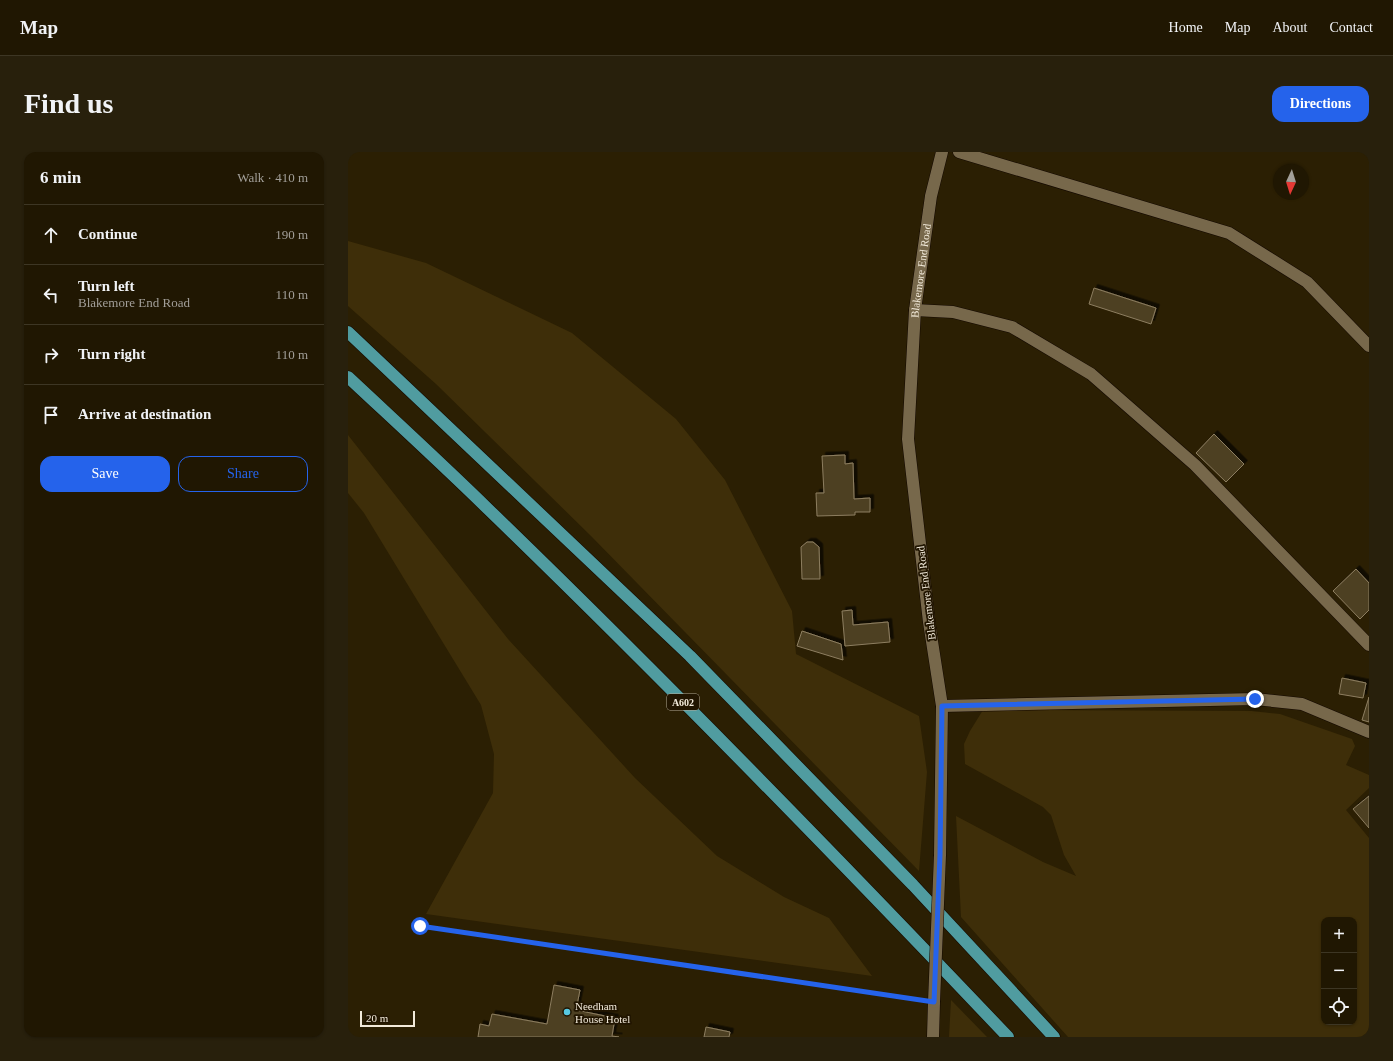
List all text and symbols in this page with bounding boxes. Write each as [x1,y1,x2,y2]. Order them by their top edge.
text: Map [20,17,58,38]
text: Home [1169,20,1203,35]
text: Map [1225,20,1250,35]
text: About [1272,20,1307,35]
text: Contact [1329,20,1373,35]
button: Directions [1272,86,1369,122]
text: Find us [24,88,114,119]
north arrow [1273,164,1309,200]
text: 6 min [40,168,81,187]
text: Walk · 410 m [237,170,308,185]
street label: Blakemore End Road [909,223,933,318]
icon: ahead [40,224,62,246]
text: Continue [78,226,137,242]
text: 190 m [275,227,308,242]
text: Turn left [78,278,135,294]
icon: left [40,284,62,306]
text: 110 m [276,287,308,302]
text: Blakemore End Road [78,295,190,310]
icon: right [40,344,62,366]
text: Turn right [78,346,145,362]
text: 110 m [276,347,308,362]
icon: arrive [40,404,62,426]
text: Arrive at destination [78,406,211,422]
button: Save [40,456,170,492]
button: Share [178,456,308,492]
street label: Blakemore End Road [914,545,938,641]
route end [1246,690,1264,708]
road number: A602 [667,694,699,710]
route start [411,917,429,935]
map controls [1321,917,1357,1025]
button: + [1321,917,1357,953]
button: − [1321,953,1357,989]
button: locate [1321,989,1357,1025]
place label: Needham House Hotel [575,1000,630,1025]
marker: Needham House Hotel [562,1007,572,1017]
scale bar [360,1009,415,1028]
text: 20 m [366,1012,388,1024]

